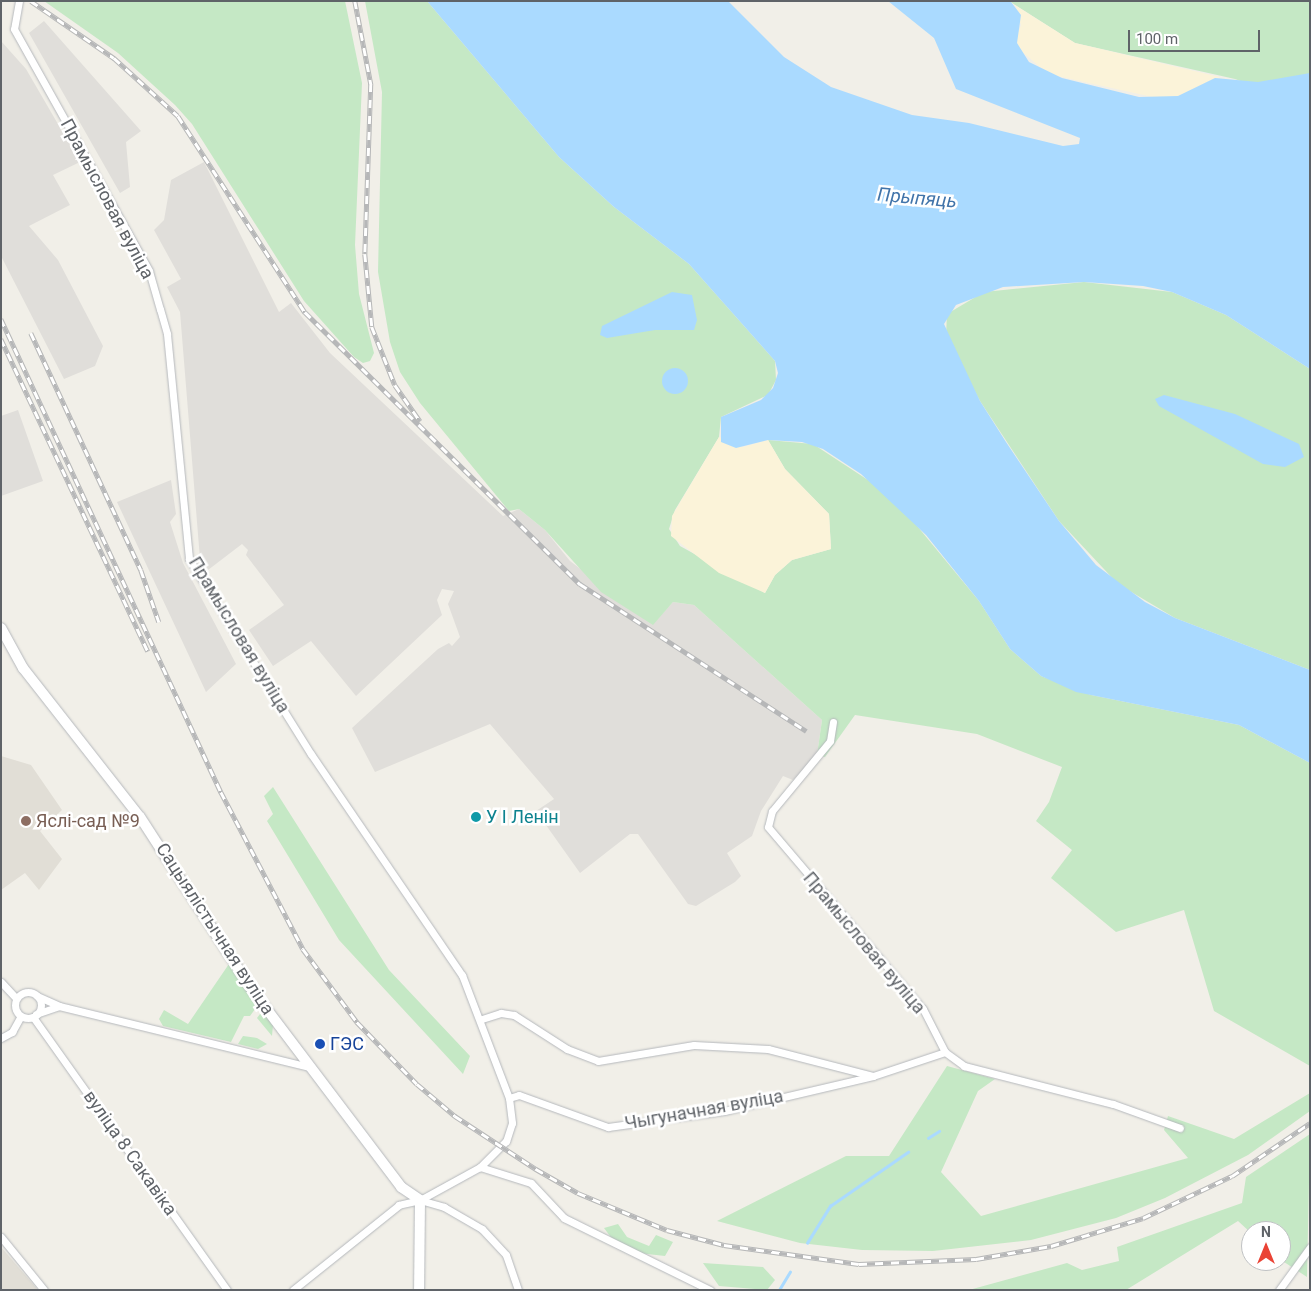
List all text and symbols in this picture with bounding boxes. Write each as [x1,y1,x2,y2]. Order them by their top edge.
scale bar [1131,20,1264,52]
text: 100 m [1136,30,1178,48]
street label: Прамысловая вуліца [56,115,158,283]
water label: Прыпяць [876,183,958,213]
street label: Прамысловая вуліца [184,553,294,717]
place label: У І Ленін [486,806,559,828]
place label: Яслі-сад №9 [36,810,140,832]
marker: У І Ленін [470,811,482,823]
marker: Яслі-сад №9 [20,815,32,827]
street label: Сацыялістычная вуліца [151,839,279,1019]
street label: Прамысловая вуліца [798,868,930,1018]
place label: ГЭС [330,1033,364,1055]
marker: ГЭС [314,1038,326,1050]
street label: Чыгуначная вуліца [623,1085,785,1135]
street label: вуліца 8 Сакавіка [79,1086,181,1220]
north arrow [1241,1221,1291,1271]
text: N [1261,1224,1271,1240]

